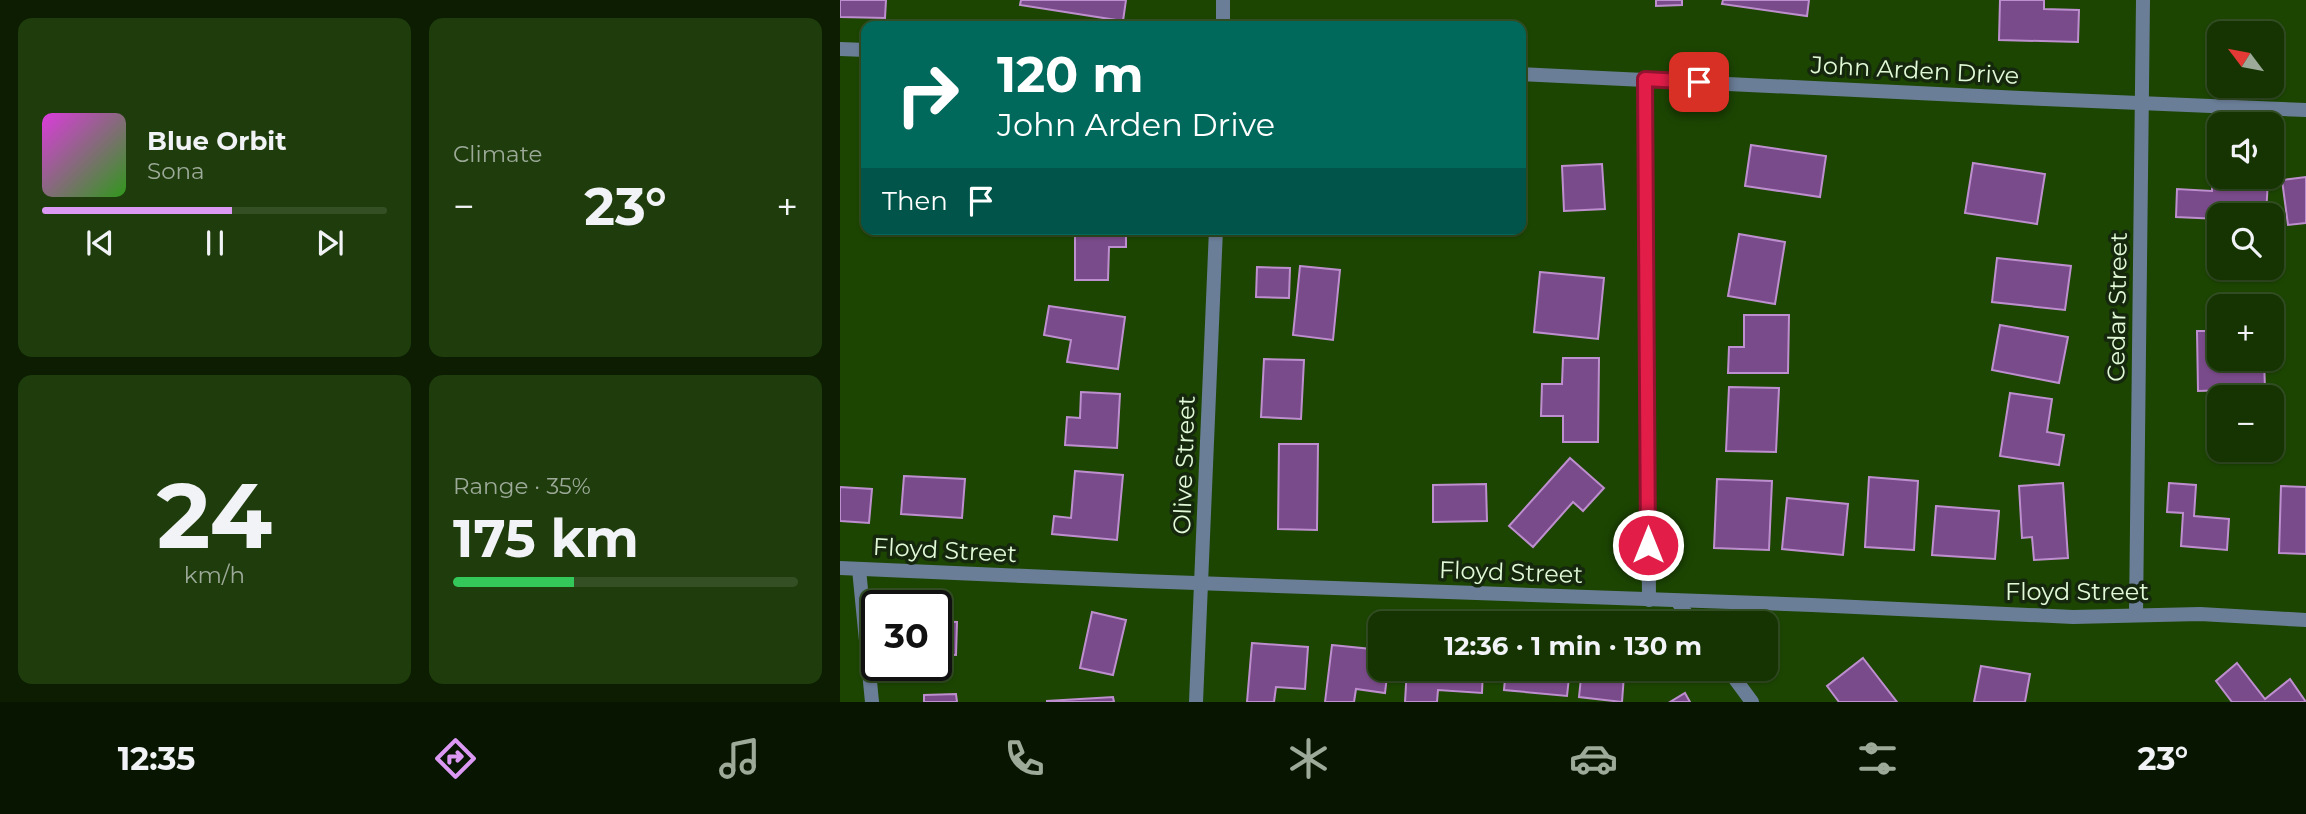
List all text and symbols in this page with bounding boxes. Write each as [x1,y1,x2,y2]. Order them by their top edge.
north arrow [2207,21,2284,98]
map controls [2207,21,2284,462]
text: 120 m [997,45,1144,104]
icon: right [882,49,973,140]
street label: John Arden Drive [1809,50,2020,90]
pin [1669,52,1729,112]
icon: arrive [1680,63,1718,101]
text: John Arden Drive [997,105,1275,144]
button: sound [2207,112,2284,189]
text: Blue Orbit [147,125,286,157]
text: Climate [453,140,542,168]
text: Sona [147,157,205,185]
text: 23° [584,175,667,238]
icon: arrive [962,182,1000,220]
text: − [453,183,475,230]
text: + [776,183,798,230]
text: Then [882,185,948,217]
button: search [2207,203,2284,280]
icon: previous [81,224,119,262]
icon: pause [196,224,234,262]
icon: next [311,224,349,262]
street label: Cedar Street [2101,232,2133,382]
button: + [2207,294,2284,371]
button: − [2207,385,2284,462]
street label: Olive Street [1167,395,1201,535]
text: 24 [157,460,272,571]
text: Range · 35% [453,472,591,500]
text: 175 km [453,507,639,570]
position arrow [1611,508,1685,582]
street label: Floyd Street [872,532,1018,568]
street label: Floyd Street [1438,555,1584,589]
text: km/h [184,561,245,589]
street label: Floyd Street [2005,577,2149,606]
speed limit sign: 30 [861,590,952,681]
text: 12:36 · 1 min · 130 m [1444,630,1702,662]
icon: directions [431,734,480,783]
icon: music [715,734,764,783]
icon: phone [1000,734,1049,783]
icon: climate [1284,734,1333,783]
icon: car [1569,734,1618,783]
icon: filters [1853,734,1902,783]
text: 12:35 [118,739,195,778]
text: 23° [2138,739,2188,778]

